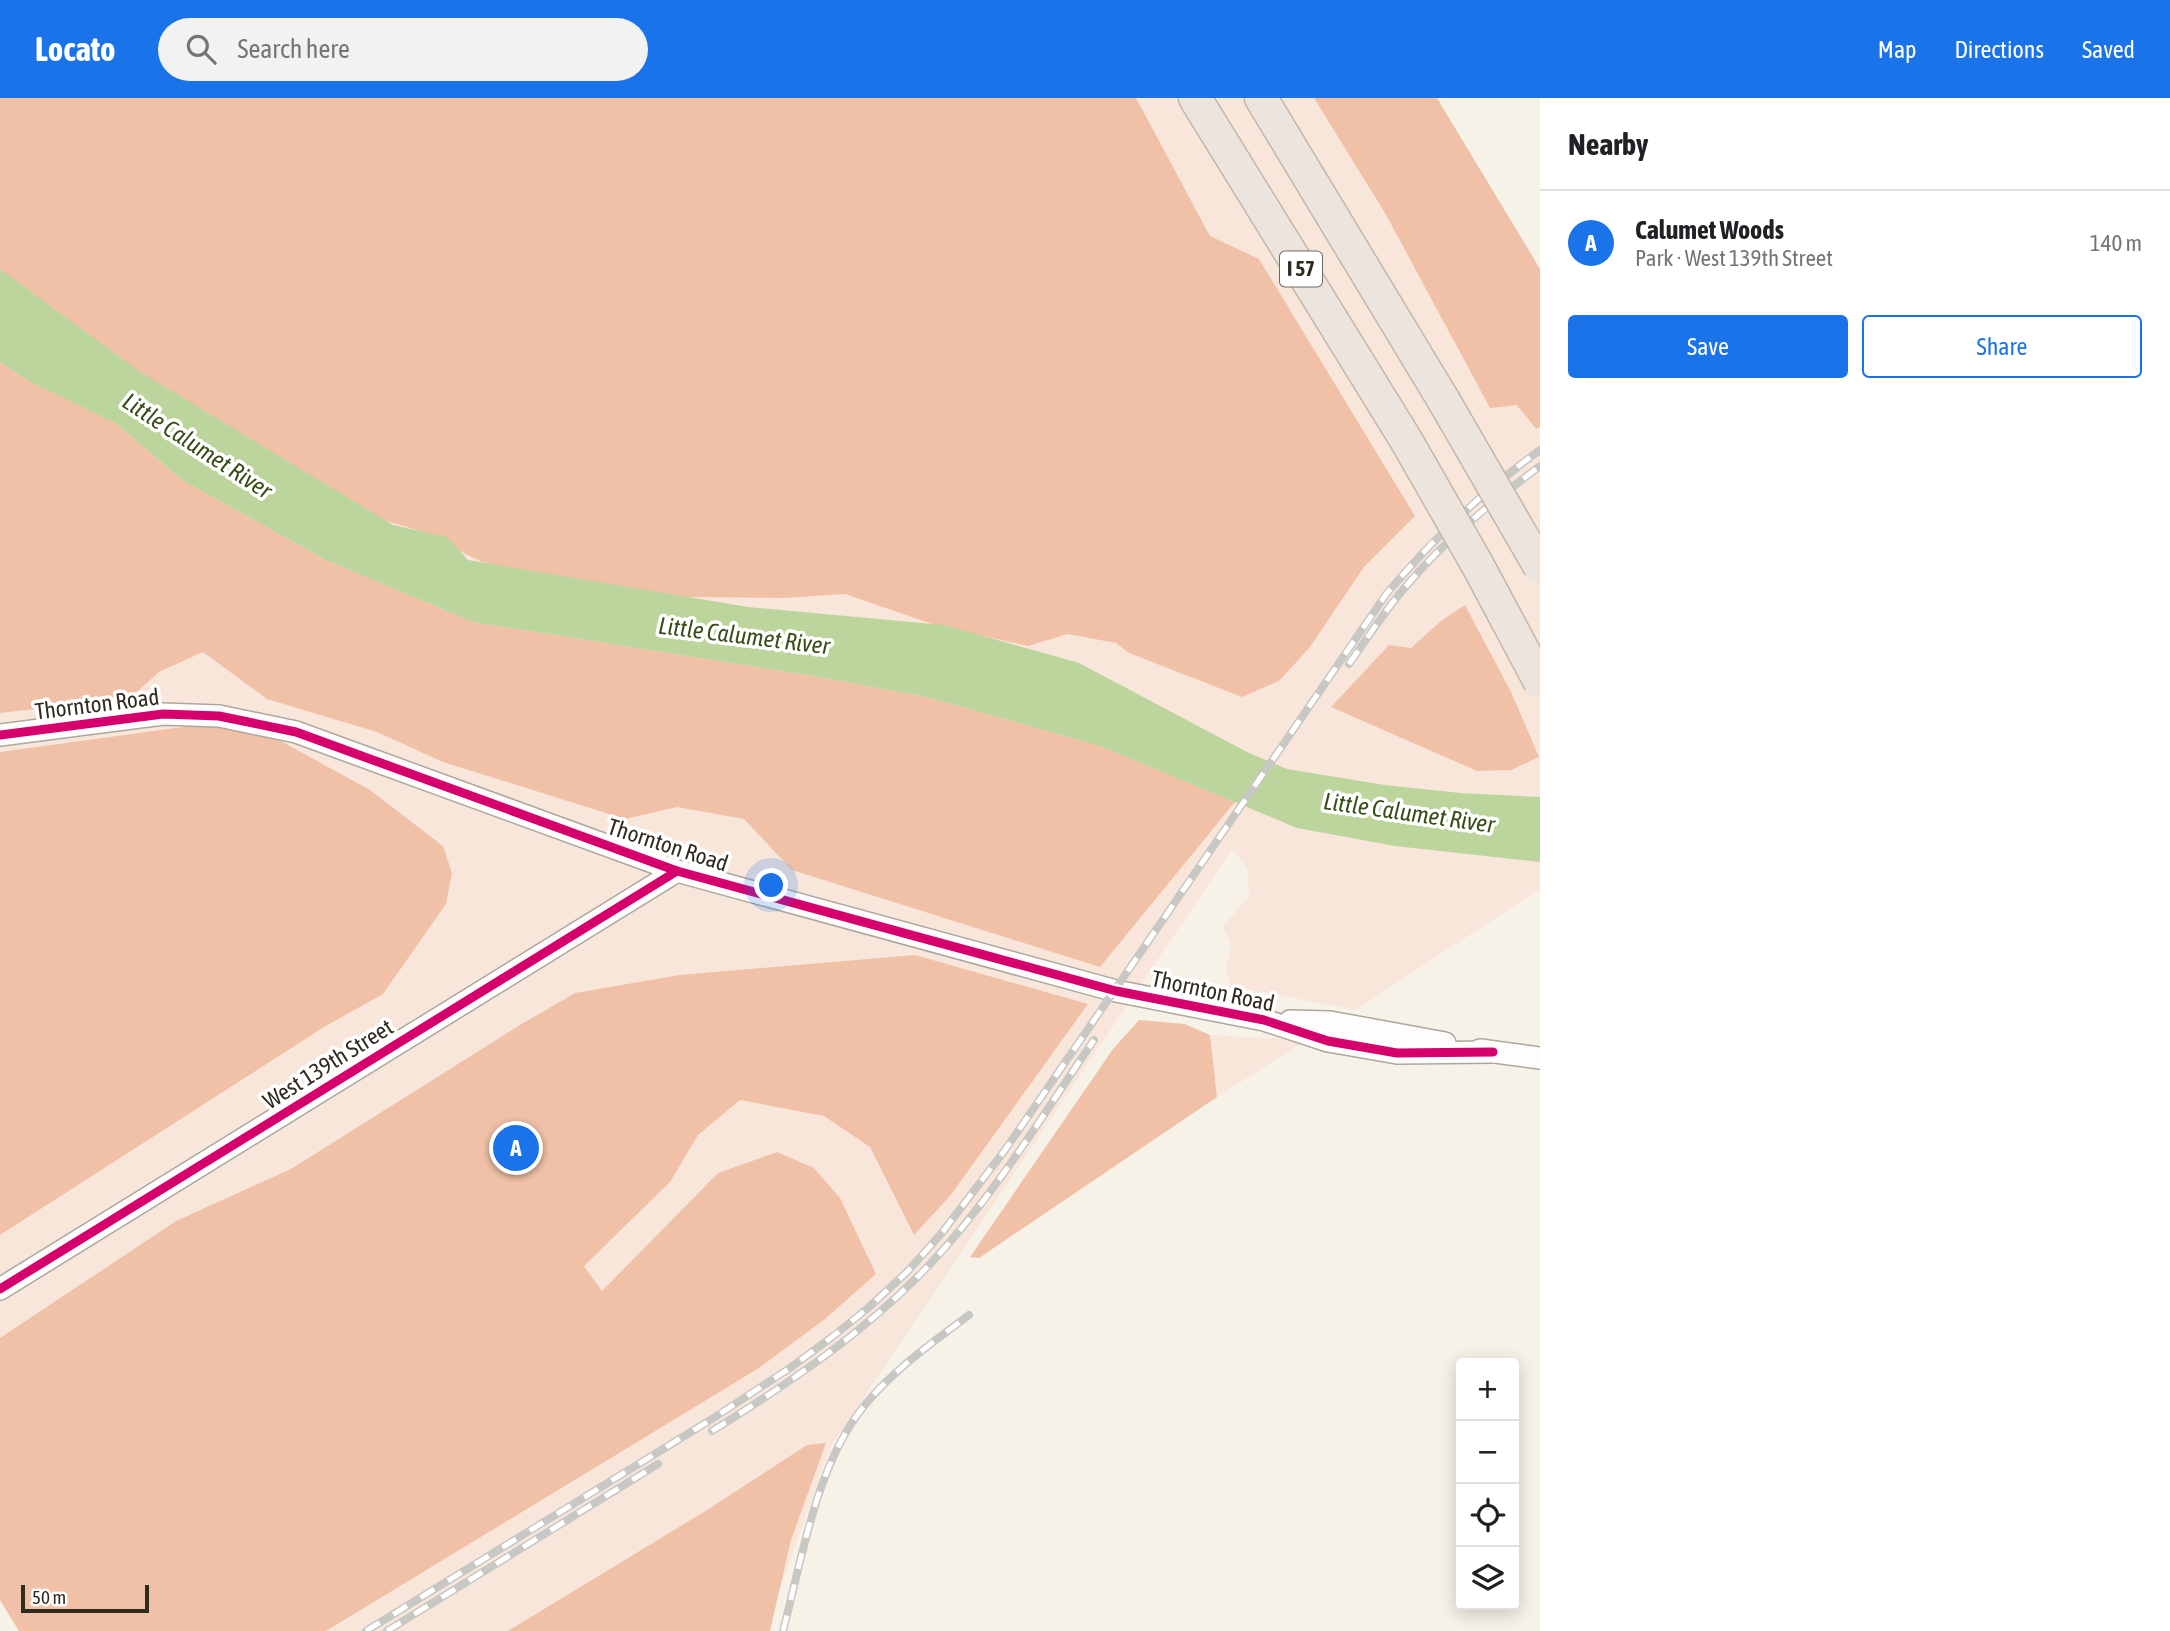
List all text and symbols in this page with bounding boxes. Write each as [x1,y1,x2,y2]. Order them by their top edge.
search box [158,18,648,81]
text: Locato [35,30,116,68]
icon: search [182,30,220,68]
text: Search here [238,34,350,64]
text: Map [1878,36,1916,63]
text: Directions [1954,36,2044,63]
text: Saved [2082,36,2135,63]
text: Nearby [1568,127,1648,161]
text: Calumet Woods [1635,215,1784,245]
text: A [1585,230,1597,256]
text: 140 m [2090,230,2142,256]
text: Park · West 139th Street [1635,245,1833,271]
road number: I 57 [1280,252,1322,286]
button: Save [1568,315,1848,378]
button: Share [1862,315,2142,378]
water label: Little Calumet River [118,387,278,504]
water label: Little Calumet River [657,612,832,660]
street label: Thornton Road [33,683,161,725]
water label: Little Calumet River [1322,787,1497,838]
street label: Thornton Road [605,813,731,877]
your location [754,868,788,902]
street label: Thornton Road [1149,965,1277,1017]
street label: West 139th Street [258,1014,398,1114]
pin: A [493,1122,539,1174]
map controls [1456,1358,1519,1610]
button: + [1456,1358,1519,1421]
button: − [1456,1421,1519,1484]
button: locate [1456,1484,1519,1547]
button: layers [1456,1547,1519,1610]
scale bar [21,1582,149,1614]
text: 50 m [32,1586,66,1608]

